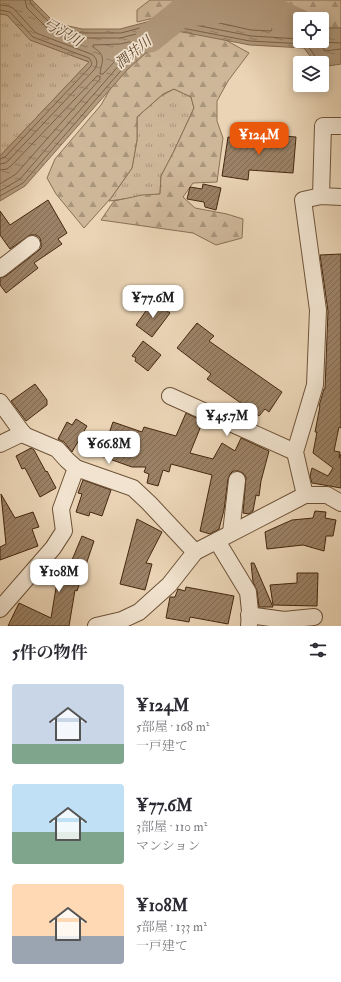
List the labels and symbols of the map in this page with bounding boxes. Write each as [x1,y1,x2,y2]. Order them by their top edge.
water label: 弓沢川 [40,15,87,51]
water label: 潤井川 [112,31,157,72]
pin: ¥124M [231,122,287,156]
pin: ¥77.6M [120,285,186,319]
pin: ¥45.7M [194,403,260,437]
pin: ¥66.8M [76,431,142,465]
pin: ¥108M [31,559,87,593]

